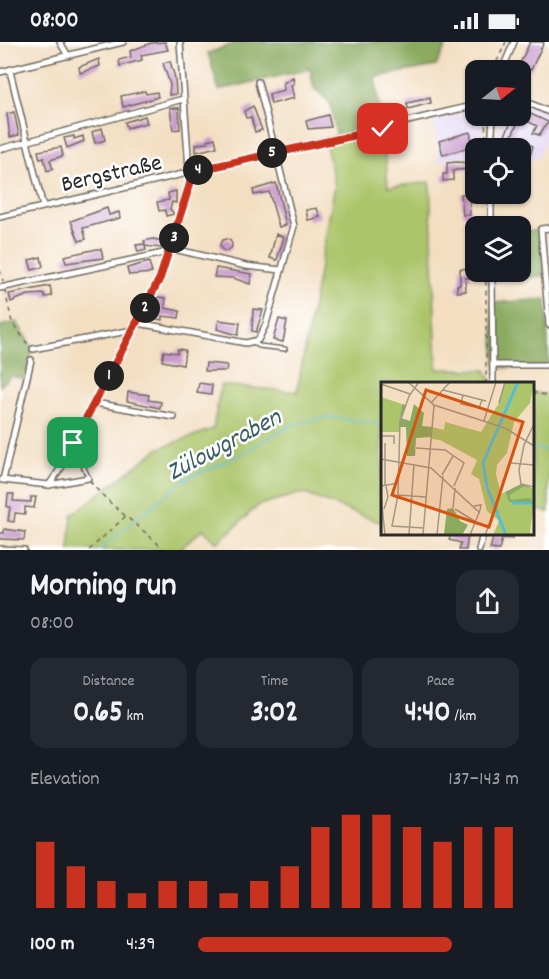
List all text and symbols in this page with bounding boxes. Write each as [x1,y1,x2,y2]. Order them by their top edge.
text: 08:00 [30,6,78,37]
north arrow [465,60,531,126]
map controls [465,60,531,282]
pin [357,103,408,154]
icon: check [366,112,399,145]
pin: 5 [257,138,287,168]
button: locate [465,138,531,204]
text: 5 [268,141,276,164]
street label: Bergstraße [58,147,165,203]
pin: 4 [183,155,213,185]
text: 4 [195,158,201,181]
button: layers [465,216,531,282]
pin: 3 [159,223,189,253]
text: 3 [170,226,178,249]
pin: 2 [130,293,160,323]
text: 2 [142,296,149,319]
pin: 1 [94,361,124,391]
text: 1 [107,364,111,387]
inset map [381,382,534,535]
water label: Zülowgraben [161,400,289,492]
pin [47,417,98,468]
icon: arrive [56,426,89,459]
text: Morning run [30,564,177,611]
button: share [456,570,519,633]
text: 08:00 [30,610,74,638]
text: Distance [82,670,135,693]
text: Time [261,670,288,693]
text: Pace [426,670,455,693]
text: 0.65 [73,693,123,736]
text: 3:02 [251,693,298,736]
text: 4:40 [404,693,451,736]
text: km [123,705,144,728]
text: /km [451,705,477,728]
text: Elevation [30,766,100,794]
text: 137–143 m [448,766,519,794]
text: 100 m [30,931,75,959]
text: 4:39 [126,931,156,959]

